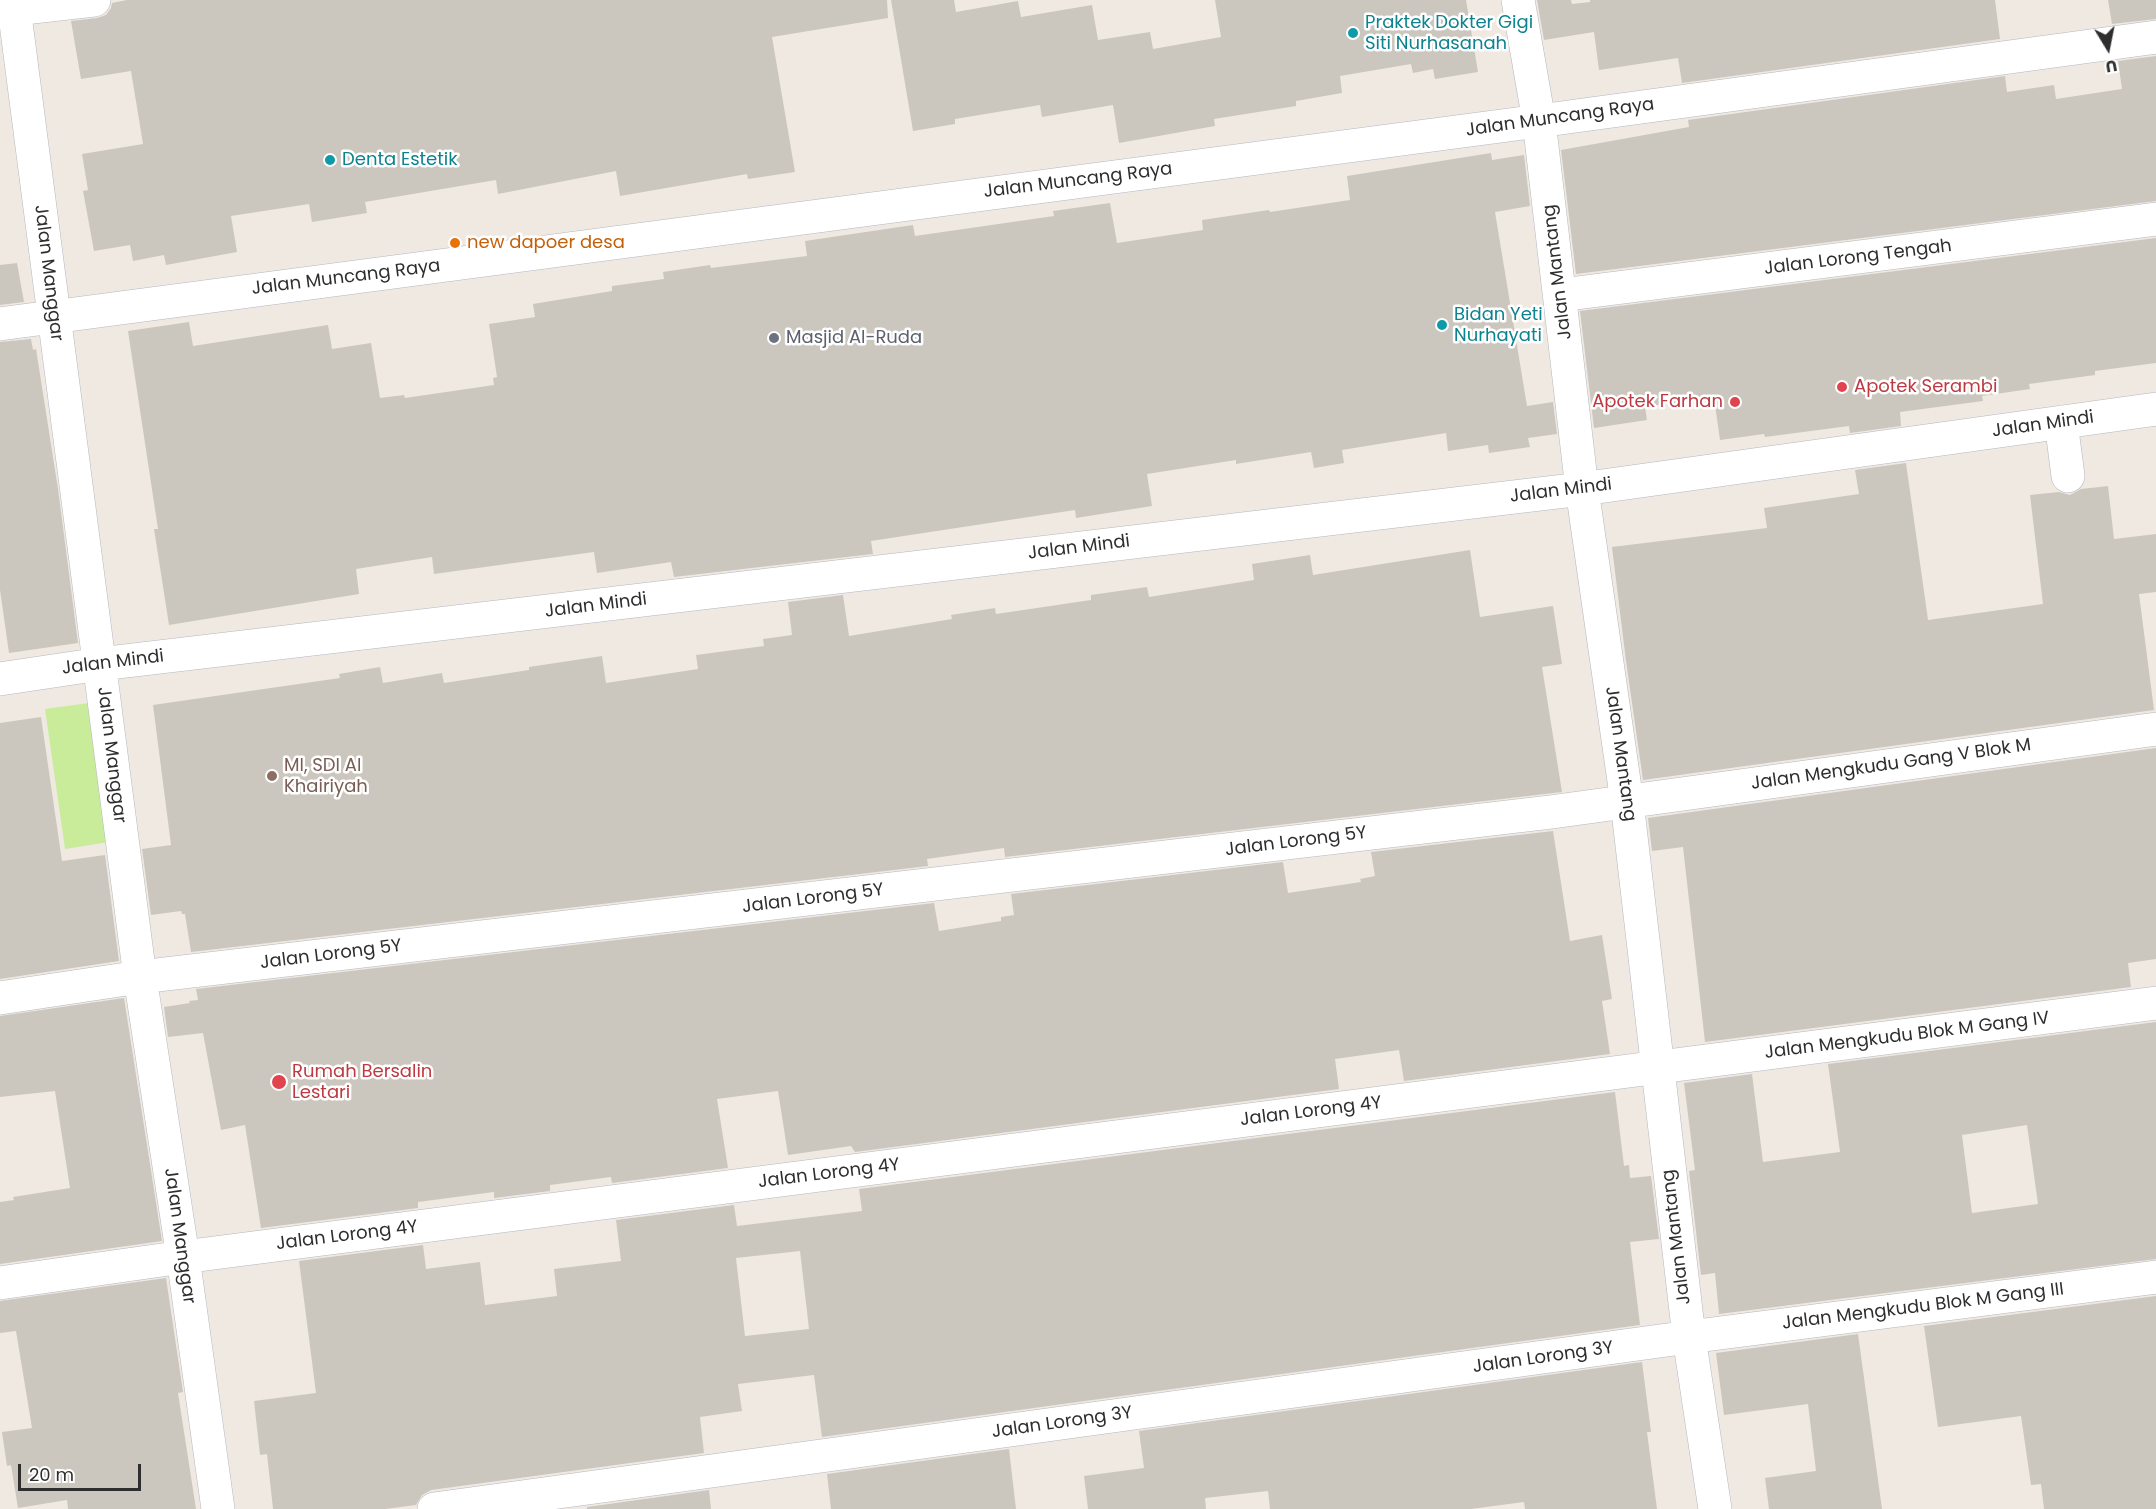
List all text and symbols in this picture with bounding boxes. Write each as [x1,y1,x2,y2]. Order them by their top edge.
place label: Praktek Dokter Gigi Siti Nurhasanah [1365,12,1533,54]
north arrow [2078,18,2138,78]
marker: Praktek Dokter Gigi Siti Nurhasanah [1346,26,1360,40]
text: U [2104,54,2119,79]
street label: Jalan Muncang Raya [1464,94,1656,142]
place label: Denta Estetik [342,149,458,171]
marker: Denta Estetik [323,153,337,167]
street label: Jalan Muncang Raya [982,159,1174,203]
street label: Jalan Mantang [1539,203,1577,341]
street label: Jalan Manggar [29,204,67,342]
place label: new dapoer desa [467,232,625,254]
marker: new dapoer desa [448,236,462,250]
street label: Jalan Lorong Tengah [1763,236,1953,280]
street label: Jalan Muncang Raya [250,256,442,300]
place label: Bidan Yeti Nurhayati [1454,304,1543,346]
marker: Bidan Yeti Nurhayati [1435,318,1449,332]
place label: Masjid Al-Ruda [786,327,922,349]
marker: Masjid Al-Ruda [767,331,781,345]
place label: Apotek Serambi [1854,376,1997,398]
marker: Apotek Serambi [1835,380,1849,394]
place label: Apotek Farhan [1592,391,1723,413]
marker: Apotek Farhan [1728,395,1742,409]
street label: Jalan Mindi [1991,407,2095,443]
street label: Jalan Mindi [1509,474,1613,508]
street label: Jalan Mindi [1027,531,1131,565]
street label: Jalan Mindi [544,589,648,623]
street label: Jalan Mindi [61,646,165,680]
street label: Jalan Mantang [1600,685,1640,823]
street label: Jalan Manggar [92,686,130,824]
street label: Jalan Mengkudu Gang V Blok M [1750,735,2032,795]
place label: MI, SDI Al Khairiyah [284,755,368,798]
marker: MI, SDI Al Khairiyah [265,769,279,783]
street label: Jalan Lorong 5Y [1224,823,1368,861]
street label: Jalan Lorong 5Y [741,880,885,918]
street label: Jalan Lorong 5Y [259,936,403,974]
street label: Jalan Mengkudu Blok M Gang IV [1763,1008,2051,1064]
place label: Rumah Bersalin Lestari [292,1061,432,1104]
marker: Rumah Bersalin Lestari [270,1073,288,1091]
street label: Jalan Lorong 4Y [1239,1093,1383,1131]
street label: Jalan Lorong 4Y [757,1155,901,1193]
street label: Jalan Manggar [159,1167,199,1305]
street label: Jalan Mantang [1658,1168,1696,1306]
street label: Jalan Lorong 4Y [275,1217,419,1255]
street label: Jalan Mengkudu Blok M Gang III [1781,1279,2065,1335]
street label: Jalan Lorong 3Y [1471,1337,1615,1379]
street label: Jalan Lorong 3Y [990,1402,1134,1444]
scale bar [21,1452,144,1490]
text: 20 m [29,1462,74,1487]

